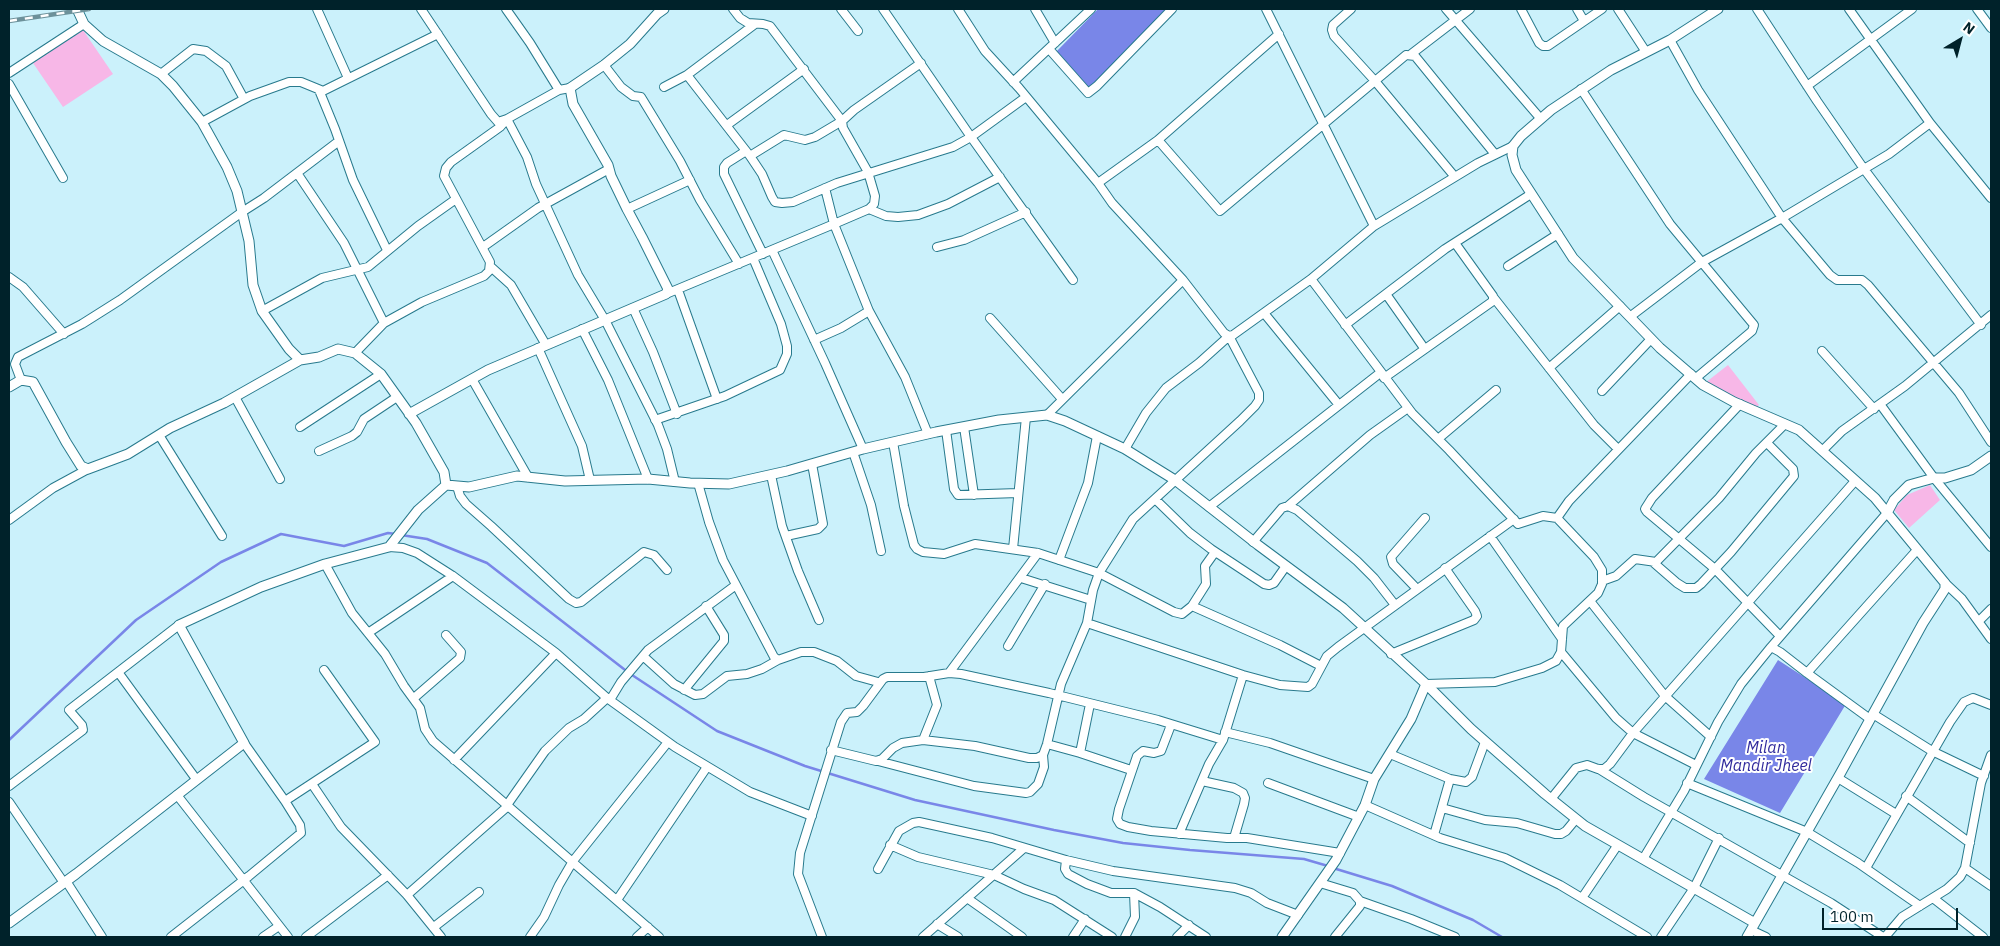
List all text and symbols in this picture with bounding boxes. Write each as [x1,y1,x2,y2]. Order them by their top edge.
north arrow [1935,15,1985,65]
text: N [1960,18,1978,38]
water label: Milan Mandir Jheel [1720,738,1812,776]
scale bar [1825,898,1961,930]
text: 100 m [1830,907,1874,926]

